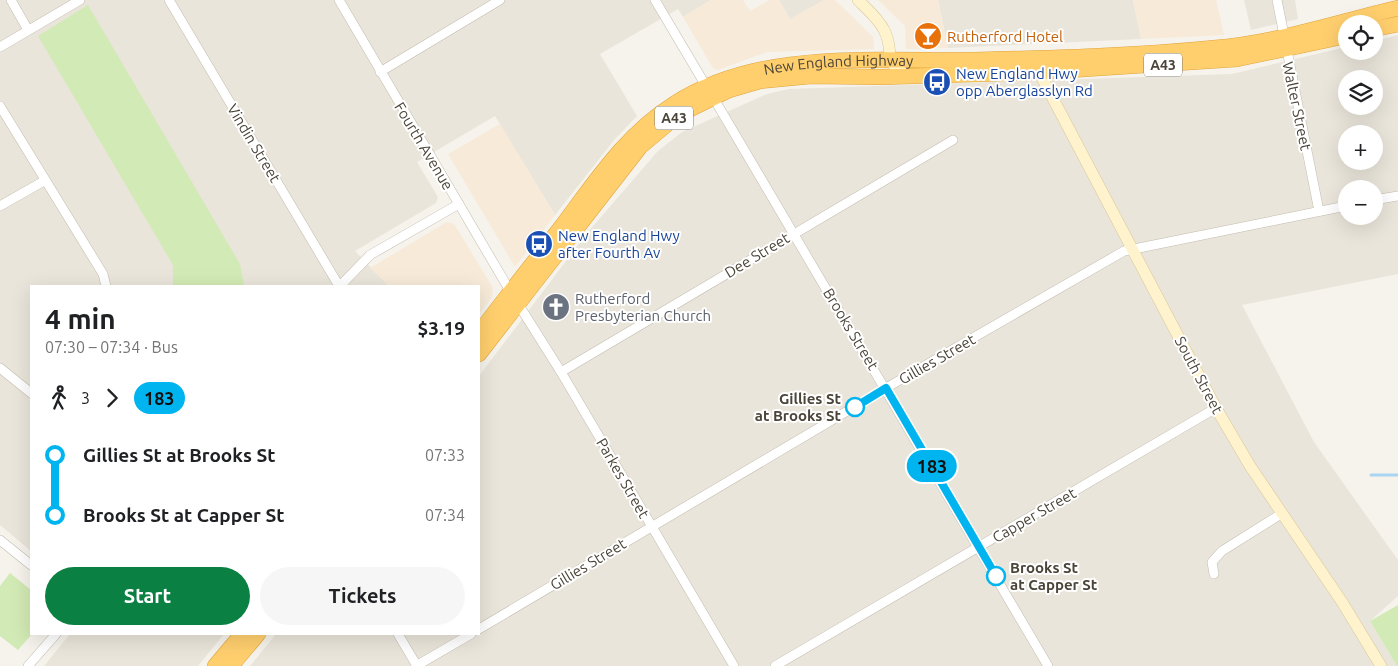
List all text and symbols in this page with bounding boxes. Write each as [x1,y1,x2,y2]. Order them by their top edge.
map controls [1338,15,1383,225]
button: locate [1338,15,1383,60]
bar icon: Rutherford Hotel [913,21,943,51]
place label: Rutherford Hotel [947,28,1063,45]
street label: New England Highway [762,51,913,77]
road number: A43 [1144,54,1182,76]
street label: Walter Street [1279,60,1315,152]
place label: New England Hwy opp Aberglasslyn Rd [956,65,1093,99]
bus stop icon: New England Hwy opp Aberglasslyn Rd [922,67,952,97]
button: layers [1338,70,1383,115]
street label: Fourth Avenue [391,99,457,193]
street label: Vindin Street [224,101,284,185]
road number: A43 [655,106,693,130]
button: + [1338,125,1383,170]
button: − [1338,180,1383,225]
place label: New England Hwy after Fourth Av [558,227,680,261]
bus stop icon: New England Hwy after Fourth Av [524,229,554,259]
street label: Dee Street [722,229,793,281]
street label: Brooks Street [820,285,882,373]
place label: Rutherford Presbyterian Church [575,290,711,324]
church icon: Rutherford Presbyterian Church [541,292,571,322]
text: 4 min [45,303,116,334]
text: $3.19 [417,317,465,339]
street label: Gillies Street [896,330,978,388]
street label: South Street [1172,333,1226,417]
text: 07:30 – 07:34 · Bus [45,338,178,356]
icon: walk [45,384,73,412]
icon: forward [98,384,126,412]
text: 183 [144,388,175,408]
text: 3 [81,389,90,407]
place label: Gillies St at Brooks St [755,390,842,424]
marker: Gillies St at Brooks St [845,397,865,417]
street label: Parkes Street [593,435,653,521]
text: Gillies St at Brooks St [83,444,275,466]
text: 07:33 [425,446,465,464]
line badge: 183 [903,450,961,482]
text: 183 [917,456,947,476]
street label: Capper Street [989,484,1079,546]
text: Brooks St at Capper St [83,504,284,526]
text: 07:34 [425,506,465,524]
street label: Gillies Street [547,535,629,593]
place label: Brooks St at Capper St [1010,559,1098,593]
marker: Brooks St at Capper St [986,566,1006,586]
button: Start [45,567,250,625]
button: Tickets [260,567,465,625]

